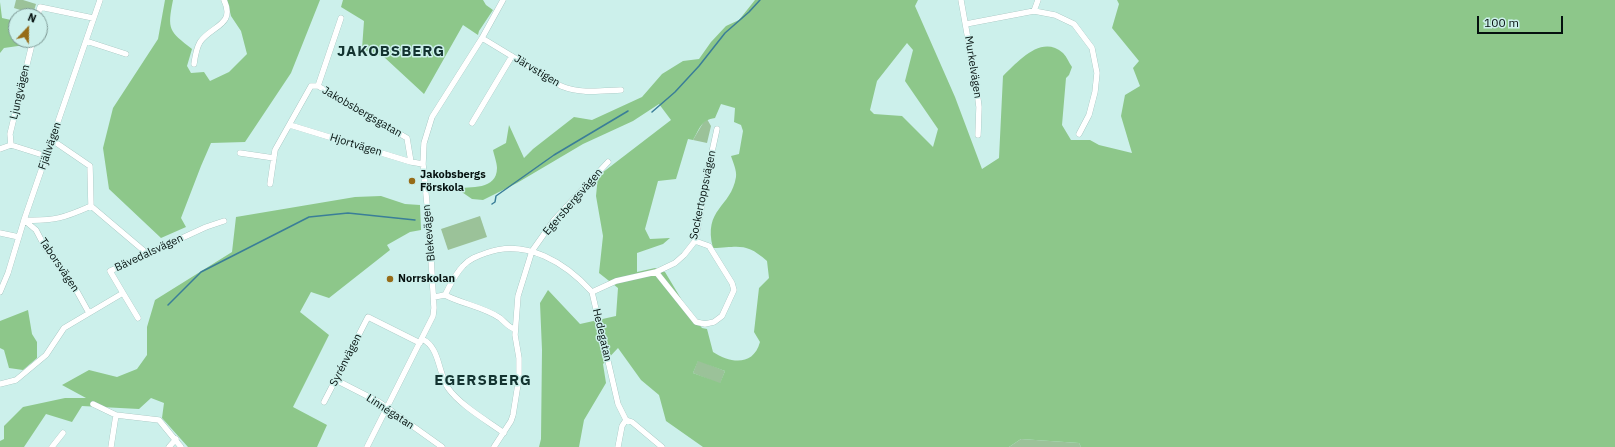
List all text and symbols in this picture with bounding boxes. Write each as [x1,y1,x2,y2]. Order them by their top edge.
north arrow [8,8,48,48]
scale bar [1479,8,1565,34]
text: N [26,10,38,26]
text: 100 m [1484,15,1519,30]
street label: Murkelvägen [962,35,984,99]
district label: JAKOBSBERG [337,43,445,61]
street label: Järvstigen [512,52,562,90]
street label: Ljungvägen [7,63,33,121]
street label: Jakobsbergsgatan [320,84,404,140]
street label: Fjällvägen [36,120,64,172]
street label: Hjortvägen [328,131,384,159]
street label: Sockertoppsvägen [687,149,719,241]
street label: Egersbergsvägen [540,166,606,238]
place label: Jakobsbergs Förskola [420,168,486,194]
marker: Jakobsbergs Förskola [407,176,417,186]
street label: Blekevägen [420,204,438,262]
street label: Bävedalsvägen [113,231,185,275]
street label: Taborsvägen [36,235,82,295]
place label: Norrskolan [398,272,455,286]
marker: Norrskolan [385,274,395,284]
street label: Hedegatan [590,307,614,363]
street label: Syrénvägen [327,331,365,389]
district label: EGERSBERG [434,372,532,390]
street label: Linnégatan [364,392,416,432]

